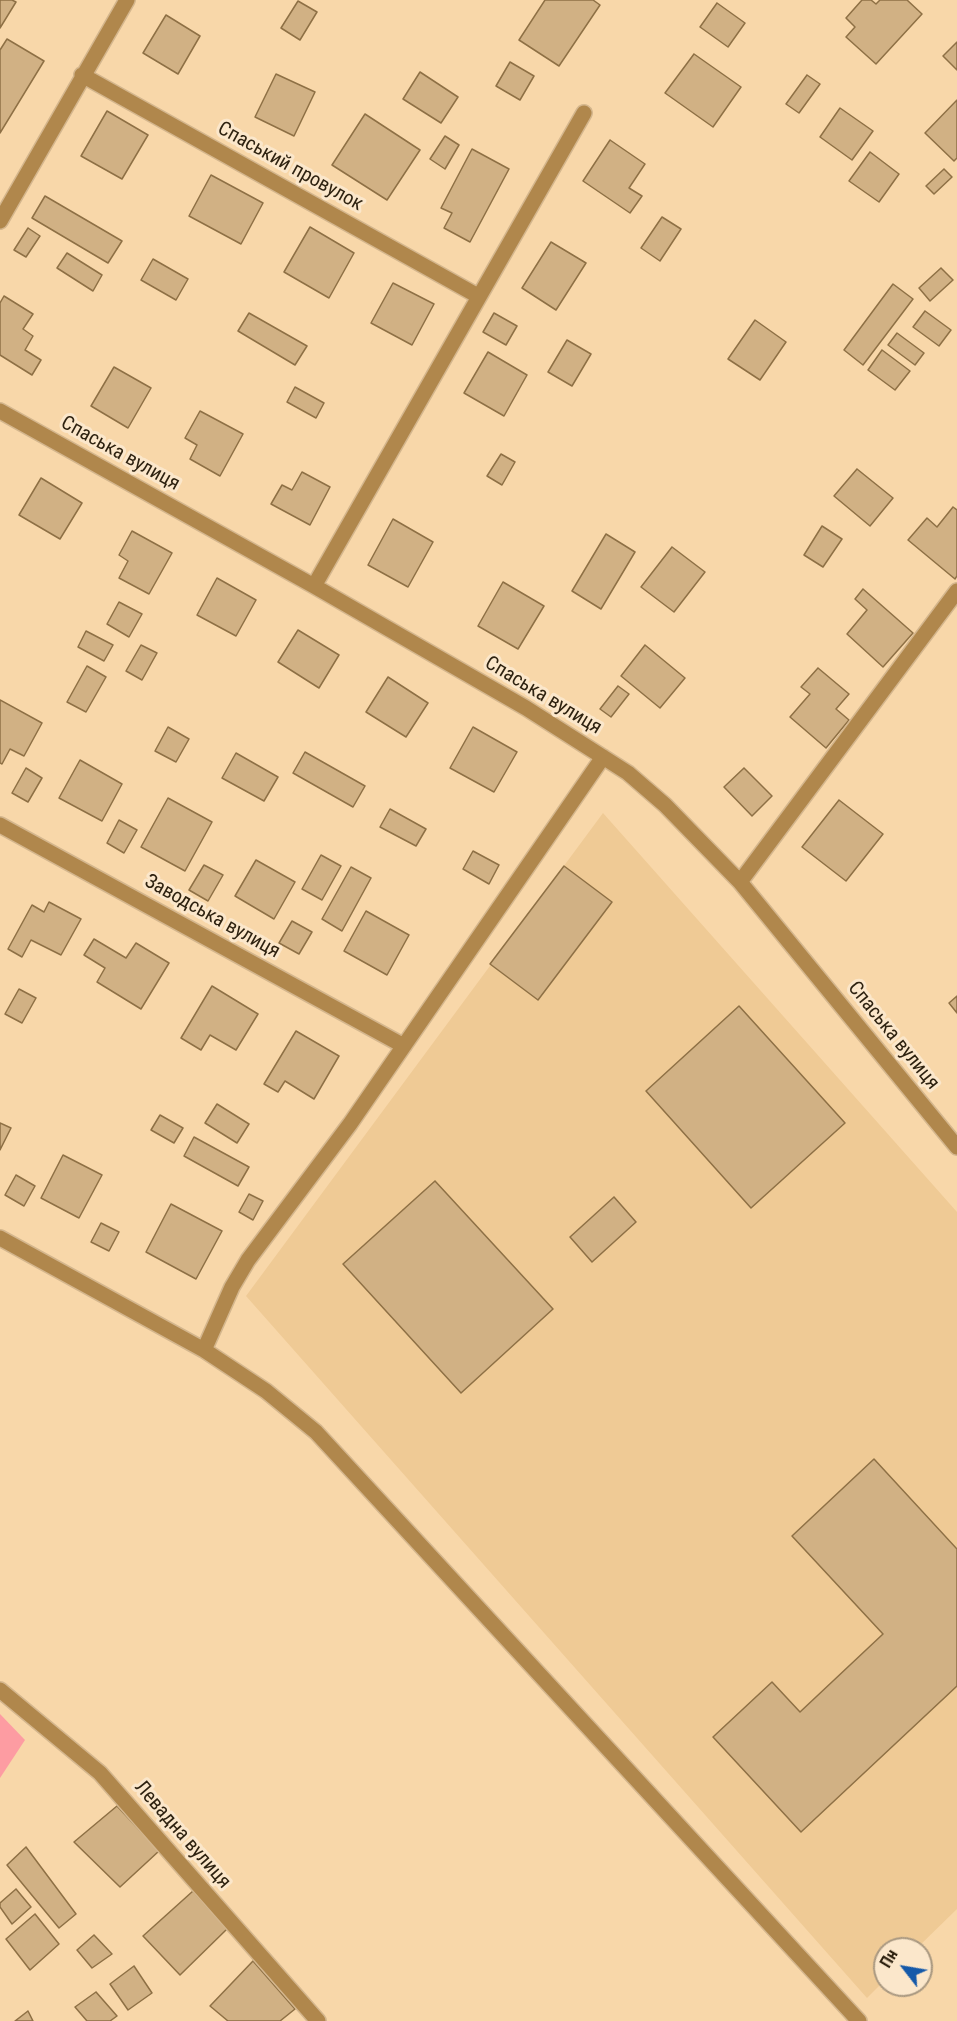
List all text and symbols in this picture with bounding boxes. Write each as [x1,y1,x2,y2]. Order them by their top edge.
street label: Спаський провулок [213,117,367,217]
street label: Спаська вулиця [56,411,184,497]
street label: Спаська вулиця [480,652,606,740]
street label: Заводська вулиця [140,870,284,964]
street label: Спаська вулиця [842,977,944,1095]
street label: Левадна вулиця [129,1776,235,1894]
north arrow [873,1937,933,1997]
text: Пн [876,1946,902,1971]

